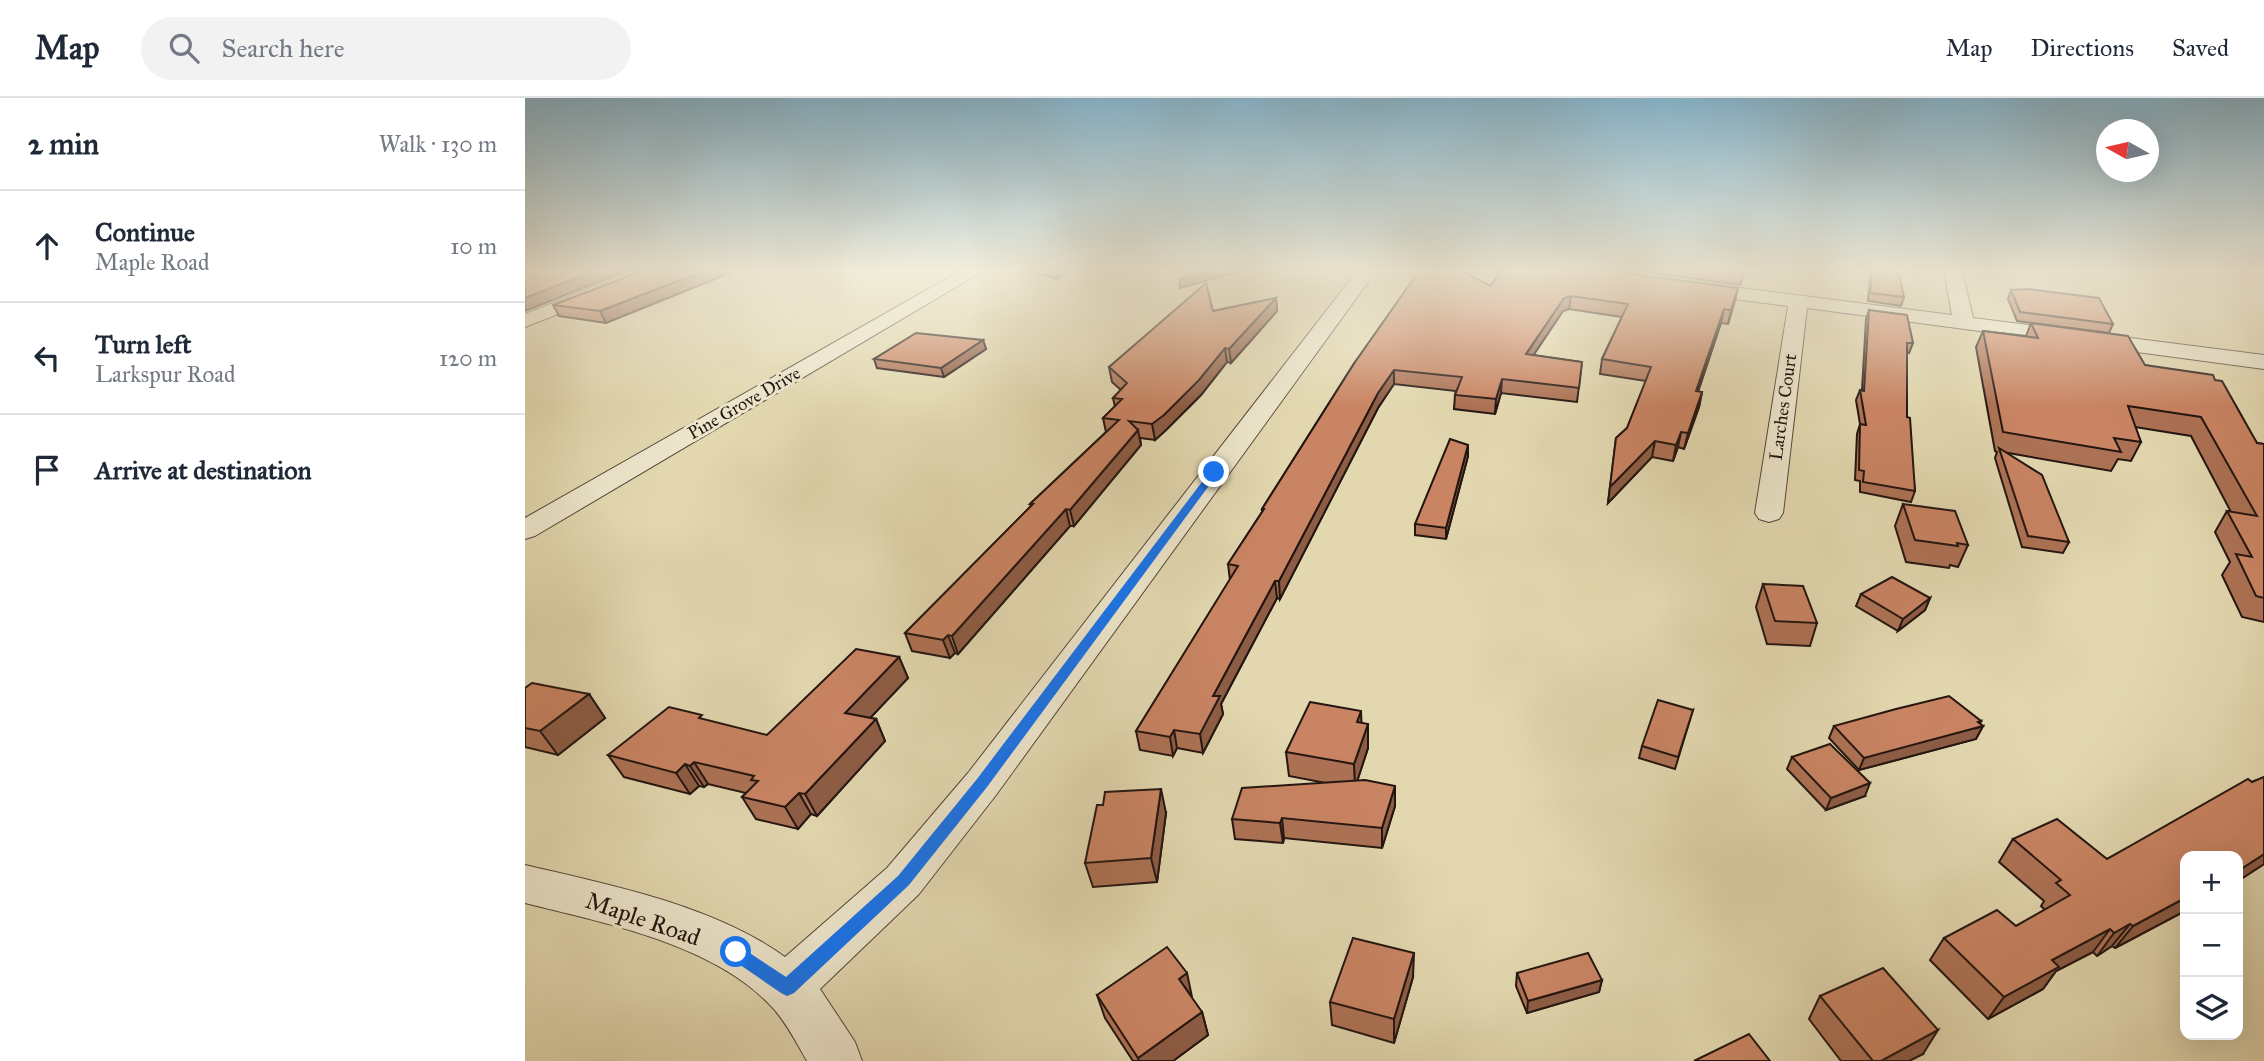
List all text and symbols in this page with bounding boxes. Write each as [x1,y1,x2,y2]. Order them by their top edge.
search box [141,17,631,80]
text: Map [35,28,99,68]
icon: search [165,29,203,67]
text: Search here [221,32,345,64]
text: Map [1946,33,1993,63]
text: Directions [2031,33,2134,63]
text: Saved [2172,33,2229,63]
north arrow [2096,119,2159,182]
text: 2 min [28,126,99,162]
text: Walk · 130 m [379,130,497,158]
text: Continue [95,216,195,248]
icon: ahead [28,227,66,265]
text: 10 m [450,232,497,260]
text: Maple Road [95,248,209,276]
text: Turn left [95,328,191,360]
icon: left [28,339,66,377]
text: 120 m [439,344,497,372]
street label: Larches Court [1765,352,1801,462]
text: Larkspur Road [95,360,236,388]
street label: Pine Grove Drive [684,362,804,444]
icon: arrive [28,451,66,489]
text: Arrive at destination [95,454,312,486]
route end [1198,456,1229,487]
map controls [2180,851,2243,1040]
button: + [2180,851,2243,914]
street label: Maple Road [582,885,704,953]
button: − [2180,914,2243,977]
route start [720,936,751,967]
button: layers [2180,977,2243,1040]

